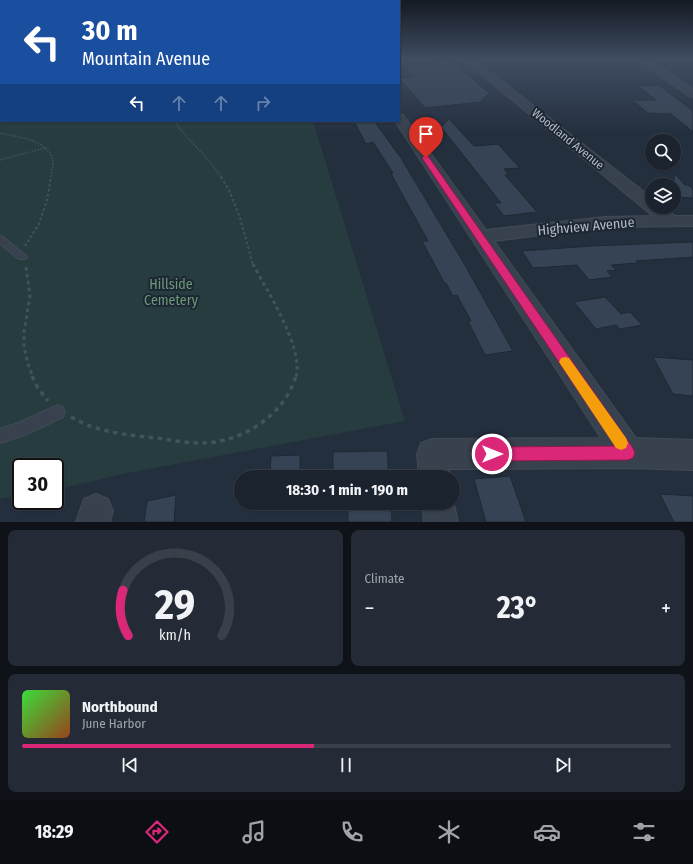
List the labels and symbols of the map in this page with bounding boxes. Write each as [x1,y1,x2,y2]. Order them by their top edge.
street label: Woodland Avenue [529,106,607,172]
pin [409,117,443,158]
street label: Highview Avenue [537,214,635,239]
park label: Hillside Cemetery [144,276,199,309]
position arrow [471,433,513,475]
speed limit sign: 30 [12,458,64,510]

